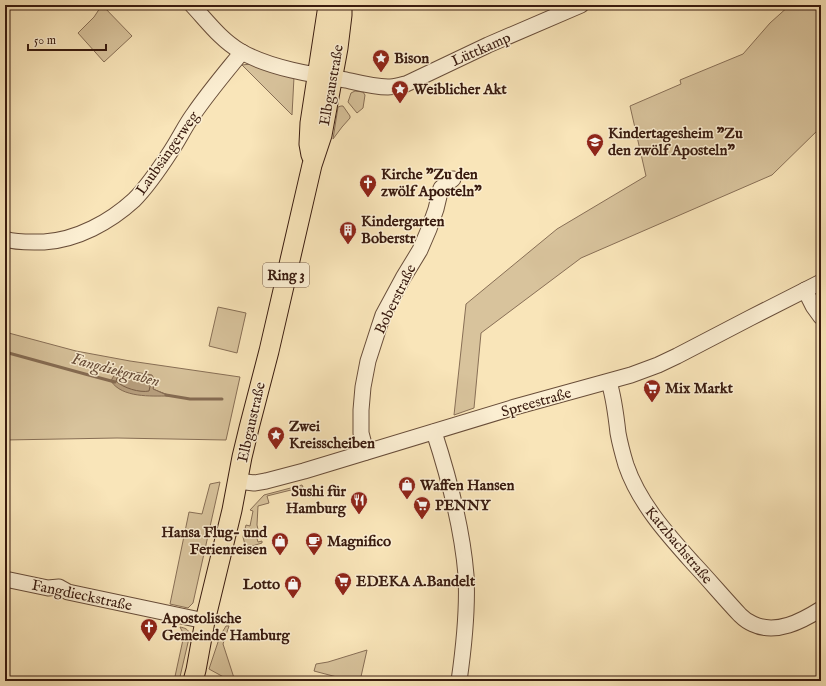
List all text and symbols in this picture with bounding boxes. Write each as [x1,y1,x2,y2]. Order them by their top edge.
scale bar [28,26,106,52]
street label: Lüttkamp [449,28,514,71]
text: 50 m [34,33,56,48]
street label: Elbgaustraße [315,43,348,127]
place icon: Bison [371,48,391,73]
place label: Bison [394,49,429,68]
place icon: Weiblicher Akt [390,79,410,104]
place label: Weiblicher Akt [412,80,508,99]
street label: Laubsängerweg [132,107,204,199]
place label: Kindertagesheim "Zu den zwölf Aposteln" [608,124,743,160]
school or university icon: Kindertagesheim "Zu den zwölf Aposteln" [585,132,605,157]
place label: Kirche "Zu den zwölf Aposteln" [381,165,482,201]
church icon: Kirche "Zu den zwölf Aposteln" [358,173,378,198]
place label: Kindergarten Boberstr [361,212,444,248]
building icon: Kindergarten Boberstr [338,220,358,245]
street label: Boberstraße [370,261,421,337]
road number: Ring 3 [263,263,309,287]
water label: Fangdiekgraben [69,350,162,392]
supermarket icon: Mix Markt [642,378,662,403]
place label: Mix Markt [665,379,734,398]
street label: Elbgaustraße [233,380,270,464]
street label: Spreestraße [499,383,574,422]
place label: Zwei Kreisscheiben [289,417,375,453]
place icon: Zwei Kreisscheiben [266,425,286,450]
shop icon: Waffen Hansen [397,475,417,500]
place label: Waffen Hansen [419,476,514,495]
place label: Sushi für Hamburg [286,482,347,518]
restaurant icon: Sushi für Hamburg [349,490,369,515]
supermarket icon: PENNY [412,495,432,520]
place label: PENNY [435,496,492,515]
street label: Katzbachstraße [641,503,717,588]
place label: Hansa Flug- und Ferienreisen [161,523,268,559]
shop icon: Hansa Flug- und Ferienreisen [270,531,290,556]
cafe icon: Magnifico [304,531,324,556]
place label: Magnifico [327,532,391,551]
supermarket icon: EDEKA A.Bandelt [333,571,353,596]
place label: EDEKA A.Bandelt [356,572,476,591]
shop icon: Lotto [283,574,303,599]
place label: Lotto [243,575,280,594]
street label: Fangdieckstraße [30,576,134,615]
place label: Apostolische Gemeinde Hamburg [161,609,291,645]
church icon: Apostolische Gemeinde Hamburg [139,617,159,642]

